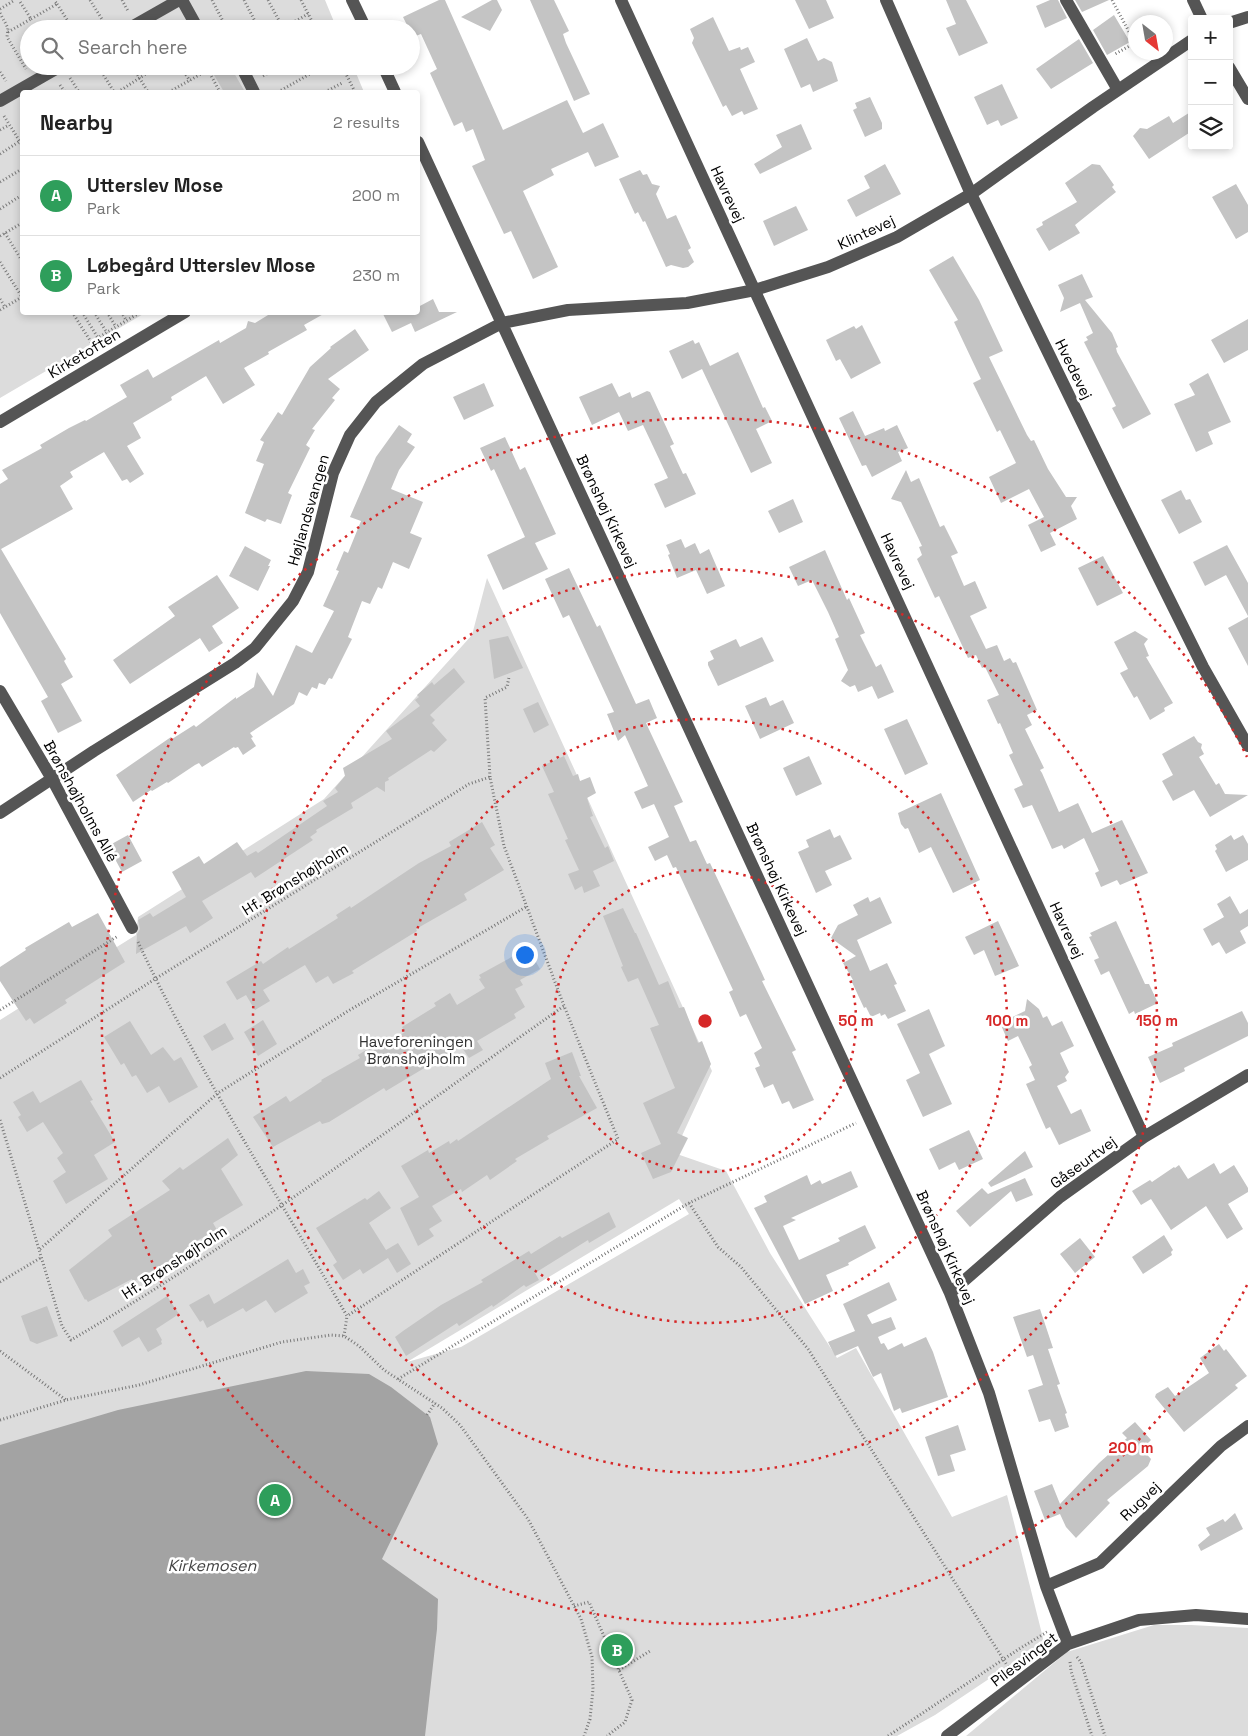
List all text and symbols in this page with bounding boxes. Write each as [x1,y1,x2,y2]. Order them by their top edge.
north arrow [1128,15,1173,60]
map controls [1188,15,1233,150]
button: + [1188,15,1233,60]
search box [20,20,420,75]
icon: search [38,34,66,62]
text: Search here [78,35,188,60]
button: − [1188,60,1233,105]
button: layers [1188,105,1233,150]
text: Nearby [40,109,113,136]
text: 2 results [333,112,400,133]
street label: Havrevej [707,163,749,225]
text: Utterslev Mose [87,173,223,198]
text: A [51,185,61,206]
text: 200 m [352,185,400,206]
text: Park [87,198,120,219]
street label: Klintevej [834,210,898,254]
text: Løbegård Utterslev Mose [87,253,315,278]
text: B [51,265,61,286]
text: 230 m [353,265,400,286]
text: Park [87,278,120,299]
street label: Kirketoften [44,324,124,382]
street label: Hvedevej [1051,336,1097,402]
street label: Brønshøj Kirkevej [572,451,642,571]
street label: Højlandsvangen [283,452,333,568]
street label: Havrevej [877,530,919,592]
street label: Brønshøjholms Allé [40,737,122,865]
street label: Brønshøj Kirkevej [742,819,812,939]
street label: Hf. Brønshøjholm [238,839,352,919]
street label: Havrevej [1046,899,1088,961]
your location [512,942,538,968]
text: 50 m [838,1011,874,1030]
text: 100 m [986,1011,1028,1030]
text: 150 m [1136,1011,1178,1030]
centre of rings [696,1012,714,1030]
park label: Haveforeningen Brønshøjholm [359,1032,473,1068]
street label: Gåseurtvej [1046,1132,1120,1192]
street label: Brønshøj Kirkevej [912,1187,980,1307]
street label: Hf. Brønshøjholm [118,1221,230,1303]
text: 200 m [1109,1438,1153,1457]
street label: Rugvej [1116,1477,1164,1525]
pin: A [259,1481,291,1519]
water label: Kirkemosen [168,1555,258,1576]
street label: Pilesvinget [987,1628,1061,1690]
pin: B [601,1631,633,1669]

